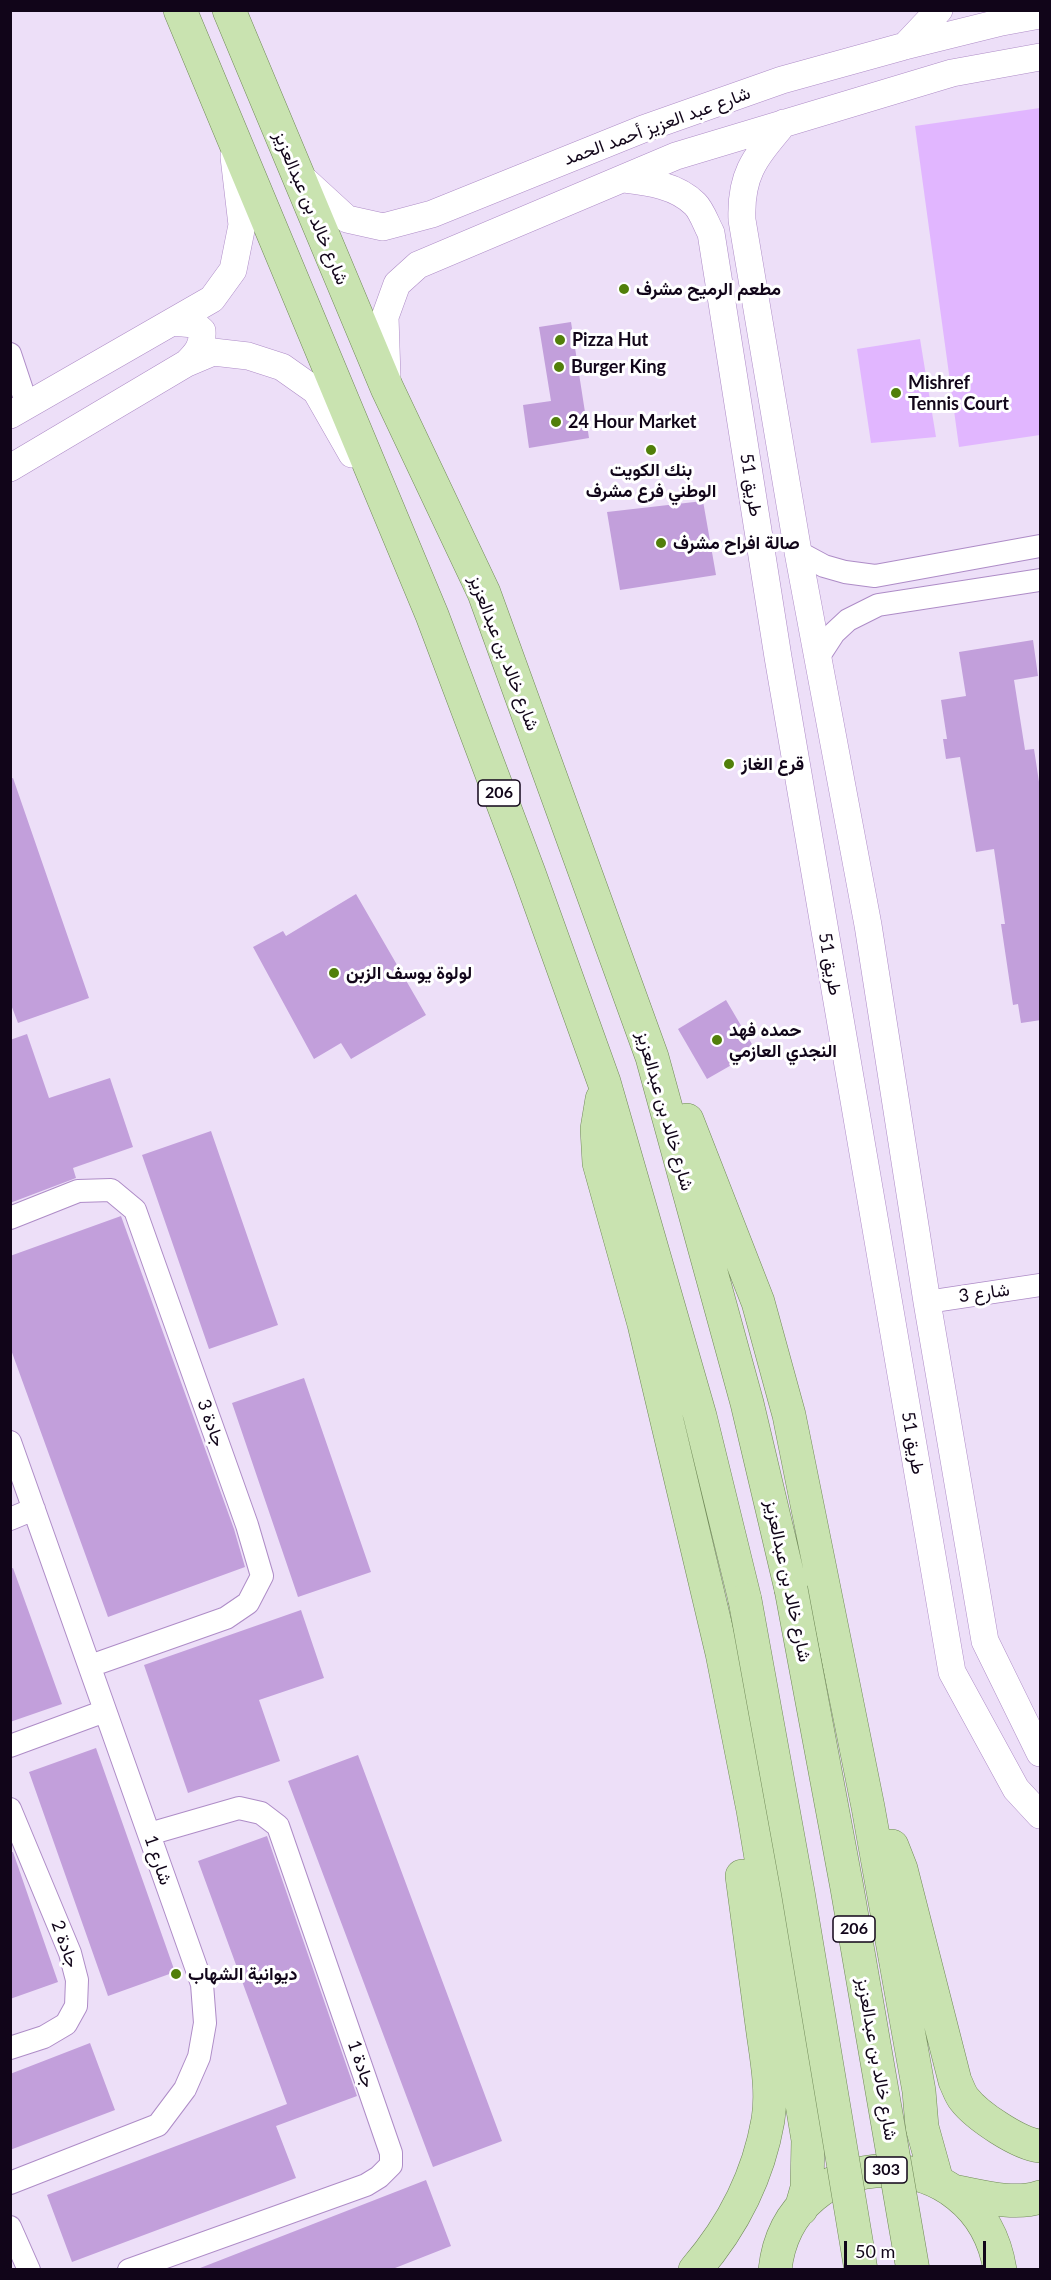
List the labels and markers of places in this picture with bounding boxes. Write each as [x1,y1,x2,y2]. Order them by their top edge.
place label: مطعم الرميح مشرف [636,278,781,300]
marker: مطعم الرميح مشرف [617,282,631,296]
place label: Pizza Hut [572,329,648,351]
marker: Pizza Hut [553,333,567,347]
place label: Burger King [571,356,666,378]
marker: Burger King [552,360,566,374]
place label: Mishref Tennis Court [908,372,1009,415]
marker: Mishref Tennis Court [889,386,903,400]
place label: 24 Hour Market [568,411,696,433]
marker: 24 Hour Market [549,415,563,429]
marker: بنك الكويت الوطني فرع مشرف [644,443,658,457]
place label: بنك الكويت الوطني فرع مشرف [586,459,716,502]
place label: صالة افراح مشرف [673,532,800,554]
marker: صالة افراح مشرف [654,536,668,550]
place label: قرع الغاز [741,753,804,775]
marker: قرع الغاز [722,757,736,771]
place label: لولوة يوسف الزبن [346,962,472,984]
marker: لولوة يوسف الزبن [327,966,341,980]
place label: حمده فهد النجدي العازمي [729,1019,837,1062]
marker: حمده فهد النجدي العازمي [710,1033,724,1047]
place label: ديوانية الشهاب [188,1963,298,1985]
marker: ديوانية الشهاب [169,1967,183,1981]

